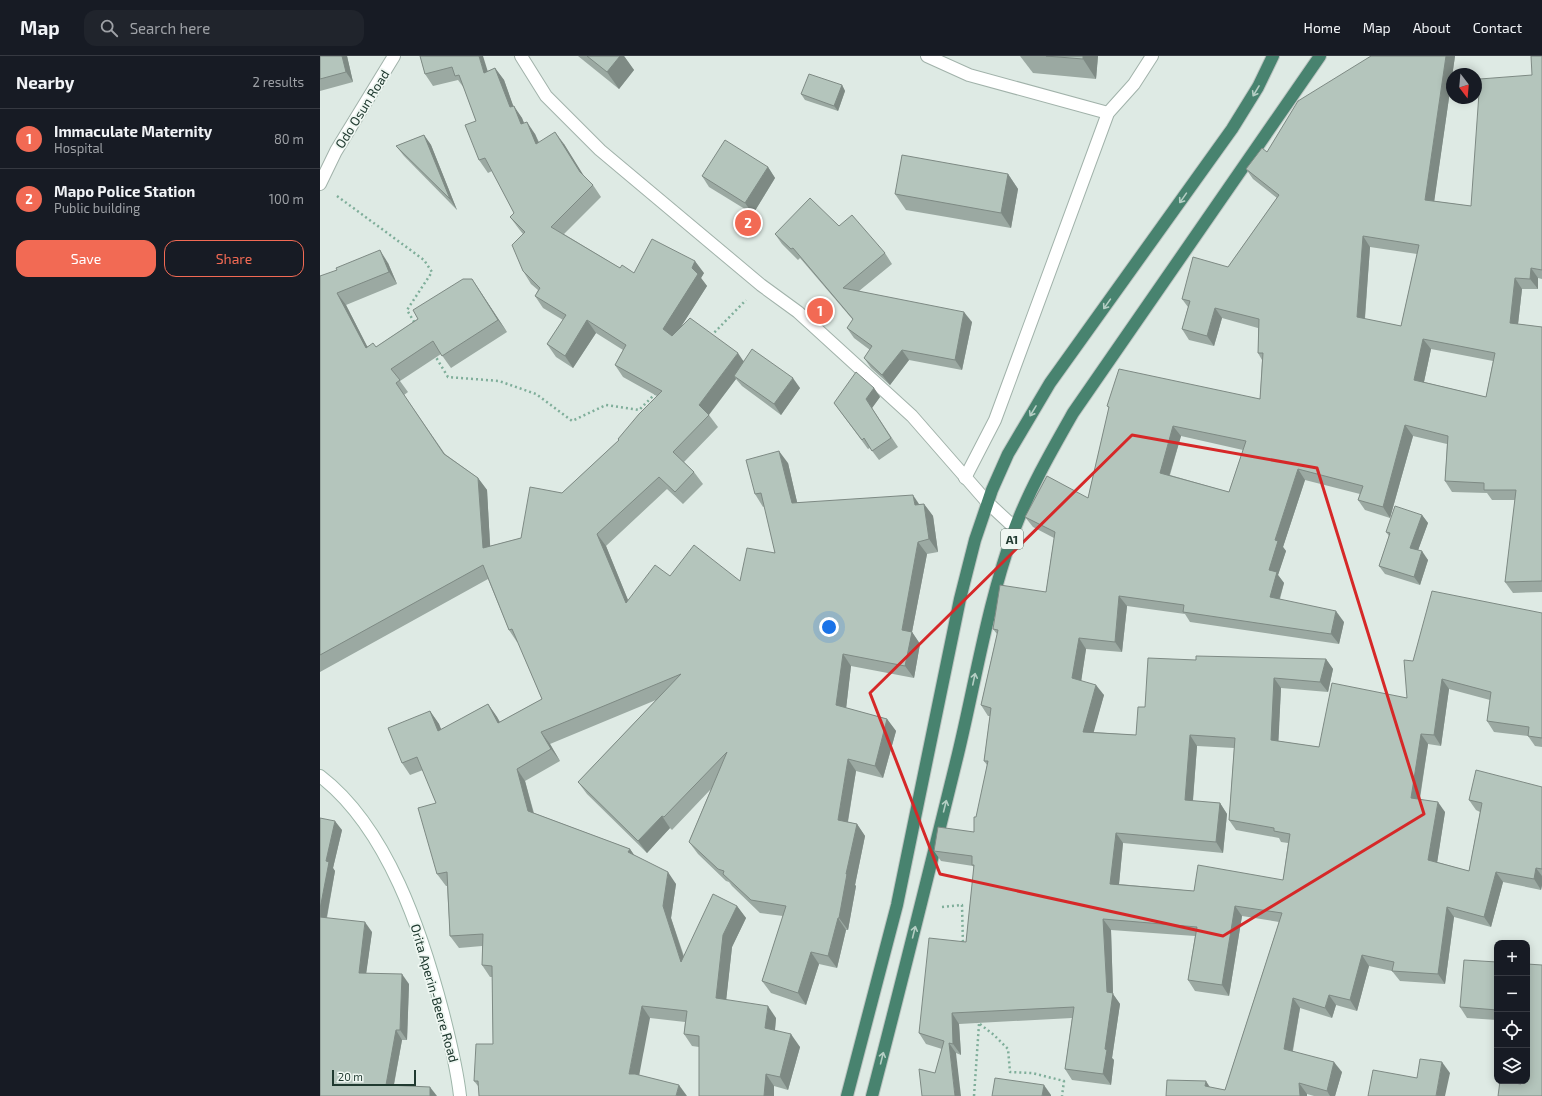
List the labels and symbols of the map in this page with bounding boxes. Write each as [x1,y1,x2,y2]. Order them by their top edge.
street label: Odo Osun Road [331,67,393,151]
north arrow [1446,68,1482,104]
one-way arrow [1251,85,1259,97]
one-way arrow [1179,193,1187,204]
pin: 2 [735,208,761,238]
pin: 1 [807,296,833,326]
one-way arrow [1103,298,1111,309]
one-way arrow [1028,405,1036,417]
road number: A1 [1001,529,1023,549]
your location [819,617,839,637]
one-way arrow [971,673,979,686]
one-way arrow [942,800,950,813]
street label: Orita Aperin-Beere Road [408,922,462,1064]
one-way arrow [911,926,919,939]
one-way arrow [879,1052,886,1065]
scale bar [332,1068,416,1087]

